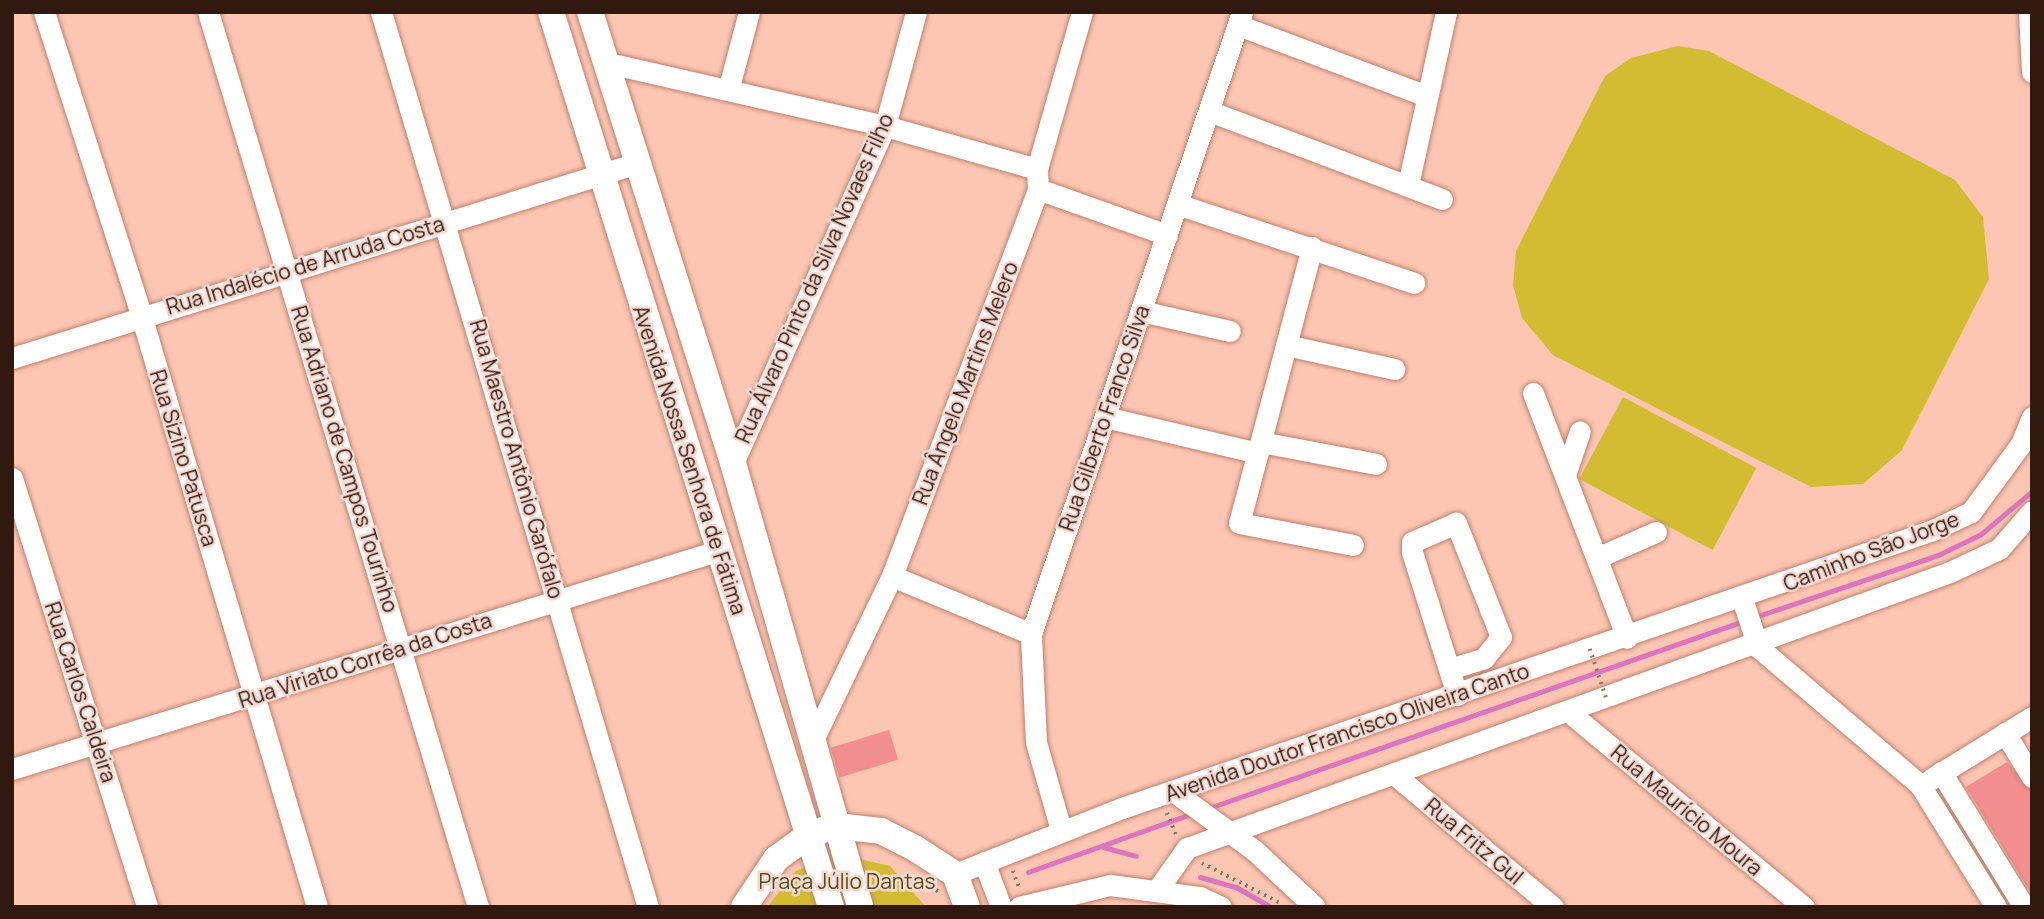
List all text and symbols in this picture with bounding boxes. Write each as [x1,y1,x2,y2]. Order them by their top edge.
street label: Rua Álvaro Pinto da Silva Novaes Filho [730,109,898,447]
street label: Rua Indalécio de Arruda Costa [163,211,447,319]
street label: Rua Ângelo Martins Melero [907,258,1023,508]
street label: Avenida Nossa Senhora de Fátima [628,302,752,618]
street label: Rua Gilberto Franco Silva [1053,302,1155,534]
street label: Rua Adriano de Campos Tourinho [286,303,404,615]
street label: Rua Maestro Antônio Garófalo [465,317,569,601]
street label: Rua Sizino Patusca [145,367,223,549]
street label: Caminho São Jorge [1780,506,1962,596]
street label: Rua Carlos Caldeira [40,599,122,785]
street label: Rua Viriato Corrêa da Costa [235,607,495,713]
street label: Avenida Doutor Francisco Oliveira Canto [1162,658,1532,806]
street label: Rua Maurício Moura [1606,739,1768,881]
street label: Rua Fritz Gul [1420,793,1528,889]
park label: Praça Júlio Dantas [759,868,935,894]

